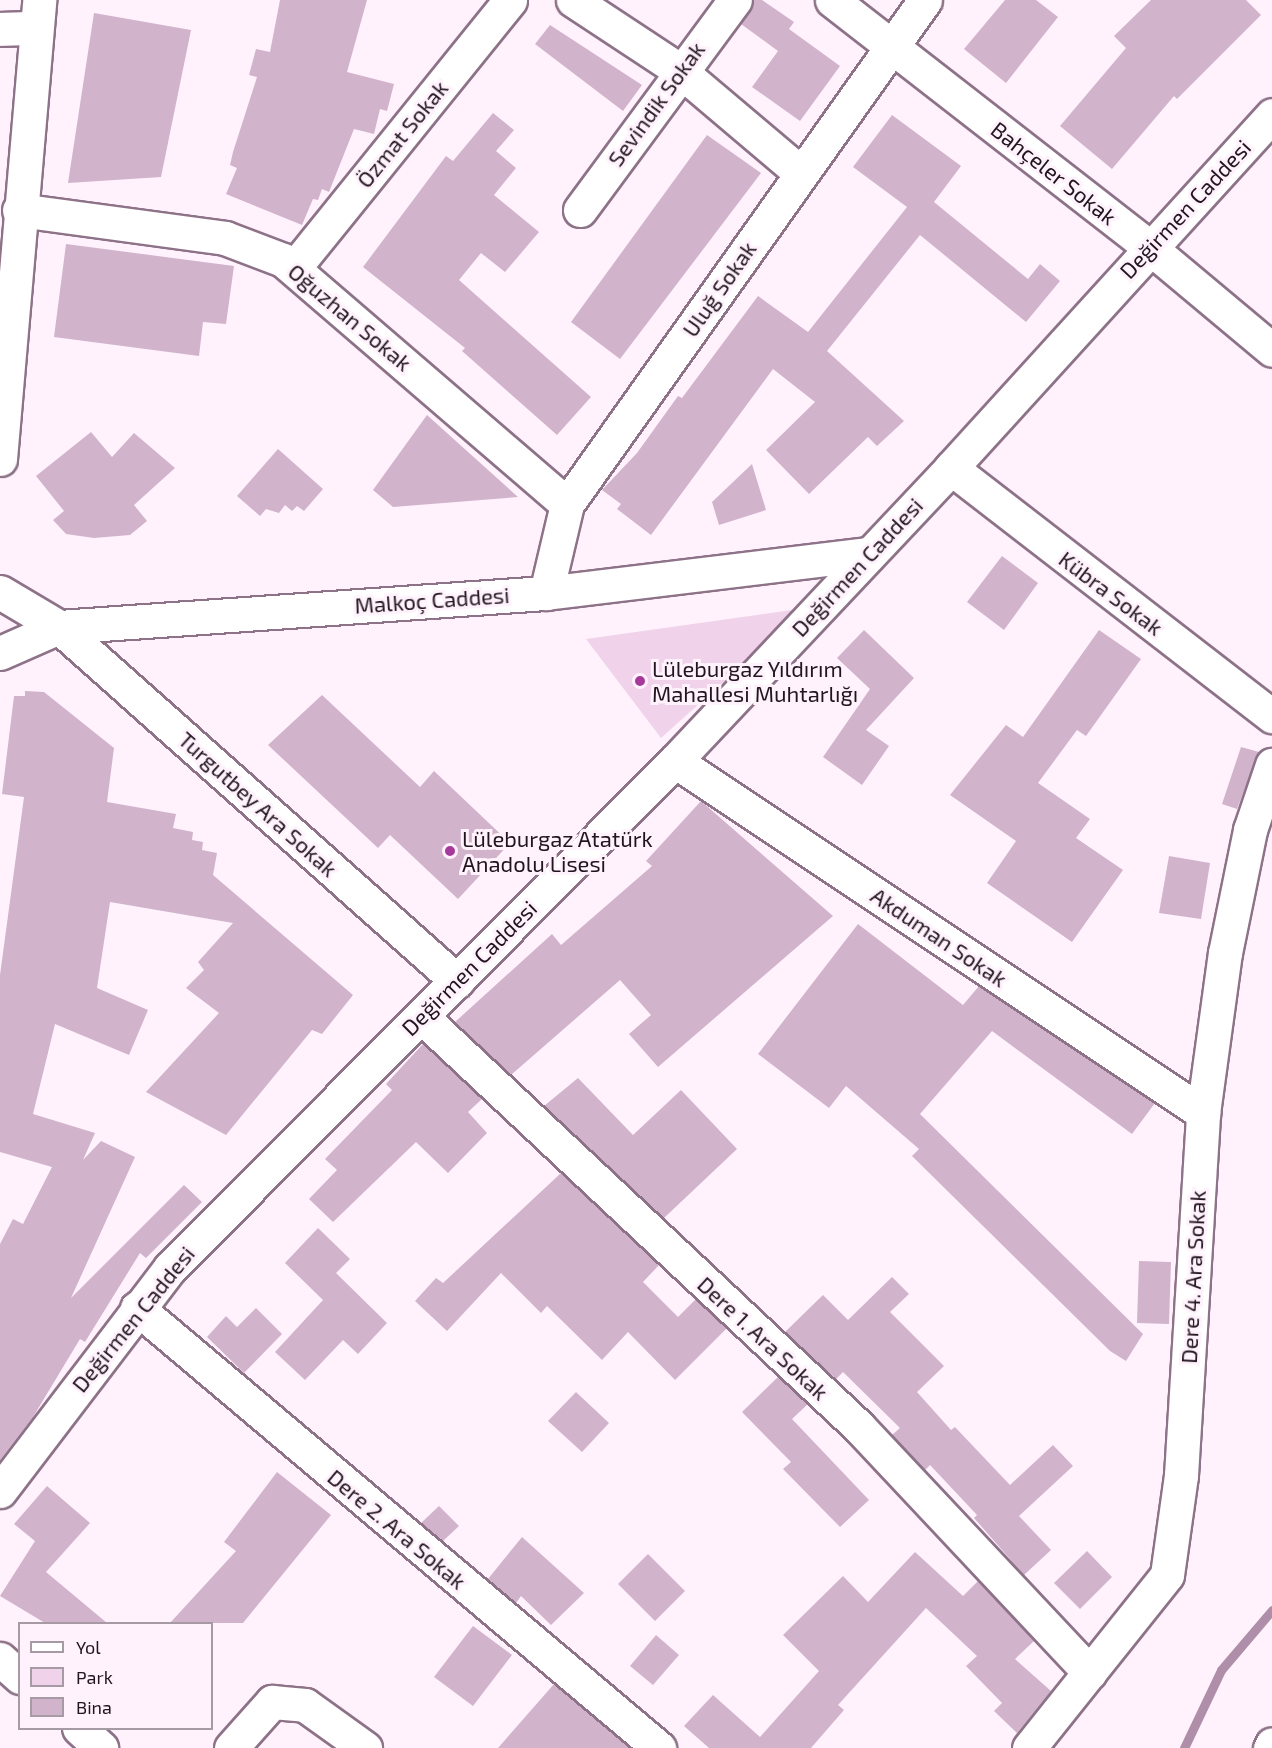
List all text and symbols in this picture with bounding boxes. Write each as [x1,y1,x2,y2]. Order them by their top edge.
street label: Sevindik Sokak [602,37,710,171]
street label: Özmat Sokak [351,75,453,193]
street label: Bahçeler Sokak [986,116,1122,230]
street label: Değirmen Caddesi [1114,134,1256,284]
street label: Uluğ Sokak [677,236,761,342]
street label: Oğuzhan Sokak [283,258,417,376]
street label: Değirmen Caddesi [786,492,928,642]
street label: Kübra Sokak [1054,545,1168,641]
street label: Malkoç Caddesi [354,581,510,619]
place label: Lüleburgaz Yıldırım Mahallesi Muhtarlığı [652,655,858,706]
marker: Lüleburgaz Yıldırım Mahallesi Muhtarlığı [633,674,647,688]
street label: Turgutbey Ara Sokak [173,726,343,882]
place label: Lüleburgaz Atatürk Anadolu Lisesi [462,825,653,876]
marker: Lüleburgaz Atatürk Anadolu Lisesi [443,844,457,858]
street label: Akduman Sokak [866,882,1012,992]
street label: Değirmen Caddesi [396,895,542,1041]
street label: Dere 4. Ara Sokak [1175,1189,1211,1365]
street label: Değirmen Caddesi [66,1241,200,1397]
street label: Dere 1. Ara Sokak [692,1271,834,1405]
street label: Dere 2. Ara Sokak [322,1463,472,1595]
legend [18,1622,213,1730]
text: Yol [76,1636,101,1658]
text: Park [76,1666,113,1688]
text: Bina [76,1696,112,1718]

